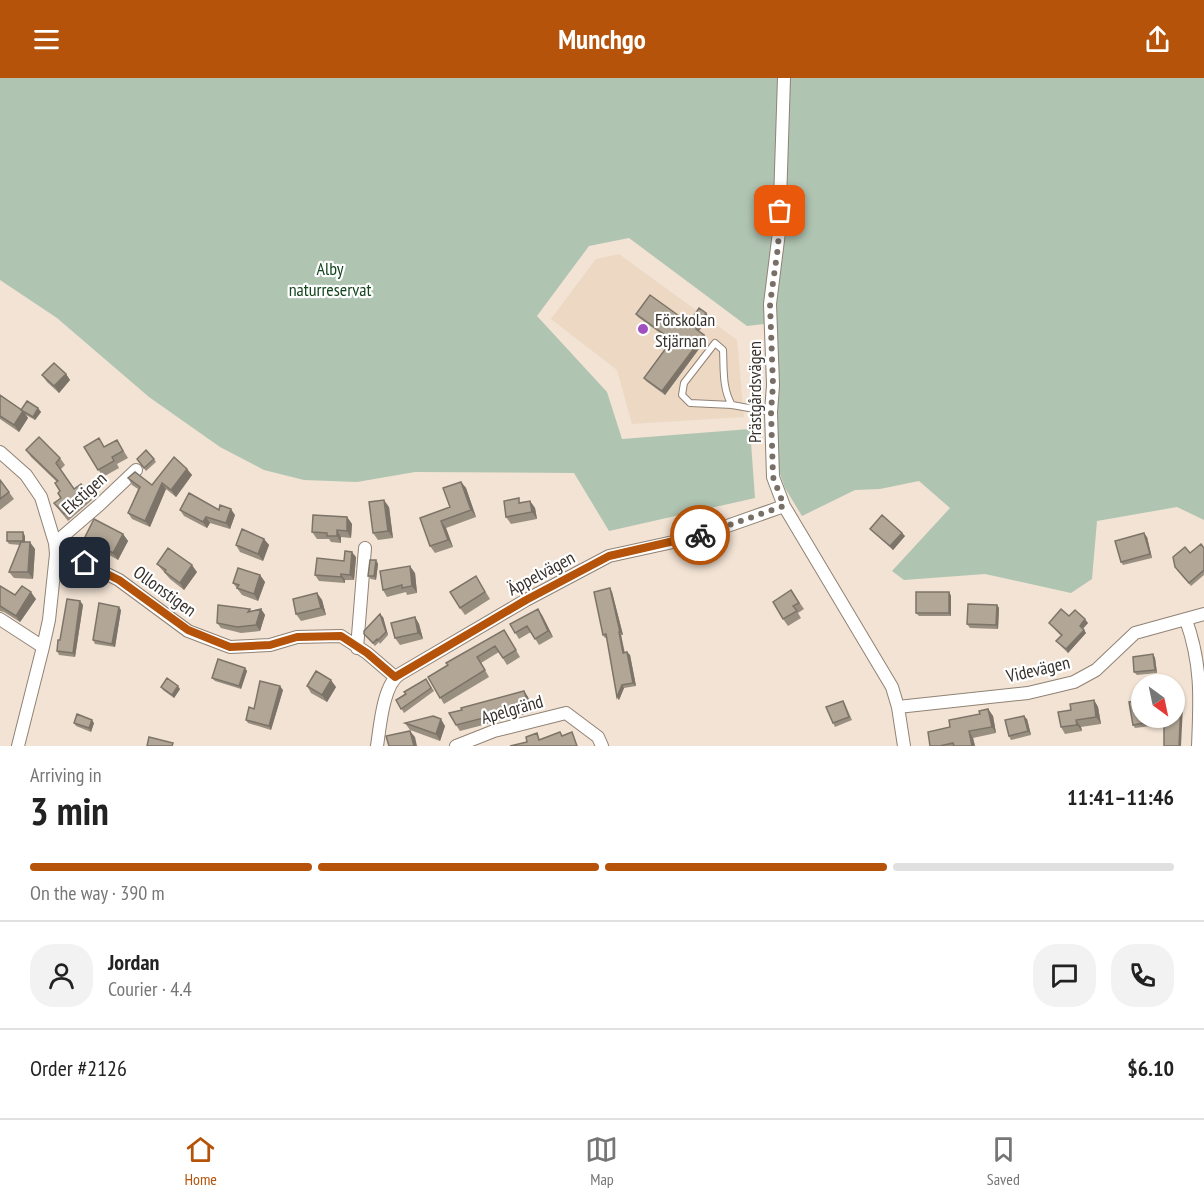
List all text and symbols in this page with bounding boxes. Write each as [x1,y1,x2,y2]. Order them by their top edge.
text: Munchgo [558,22,646,56]
icon: menu [30,23,63,56]
icon: share [1141,23,1174,56]
pin [754,185,805,236]
icon: bag [763,194,796,227]
park label: Alby naturreservat [289,257,371,301]
place label: Förskolan Stjärnan [655,308,715,352]
marker: Förskolan Stjärnan [636,322,650,336]
street label: Prästgårdsvägen [743,341,766,443]
street label: Ekstigen [57,467,111,519]
courier [670,505,730,565]
icon: bike [684,519,717,552]
pin [59,537,110,588]
icon: home [68,546,101,579]
street label: Äppelvägen [503,546,579,600]
street label: Ollonstigen [129,561,201,621]
street label: Videvägen [1003,651,1072,688]
north arrow [1131,674,1185,728]
map controls [1131,674,1185,728]
street label: Apelgränd [478,689,546,729]
text: Arriving in [30,762,102,788]
text: 11:41–11:46 [1067,783,1174,811]
text: 3 min [30,785,109,836]
text: On the way · 390 m [30,880,165,906]
button: person [30,944,93,1007]
button: chat [1033,944,1096,1007]
button: phone [1111,944,1174,1007]
text: Jordan [108,948,159,976]
text: Courier · 4.4 [108,976,192,1002]
text: Order #2126 [30,1054,127,1082]
text: $6.10 [1127,1054,1174,1082]
tab: Home [184,1133,217,1189]
tab: Map [585,1133,618,1189]
tab: Saved [987,1133,1020,1189]

